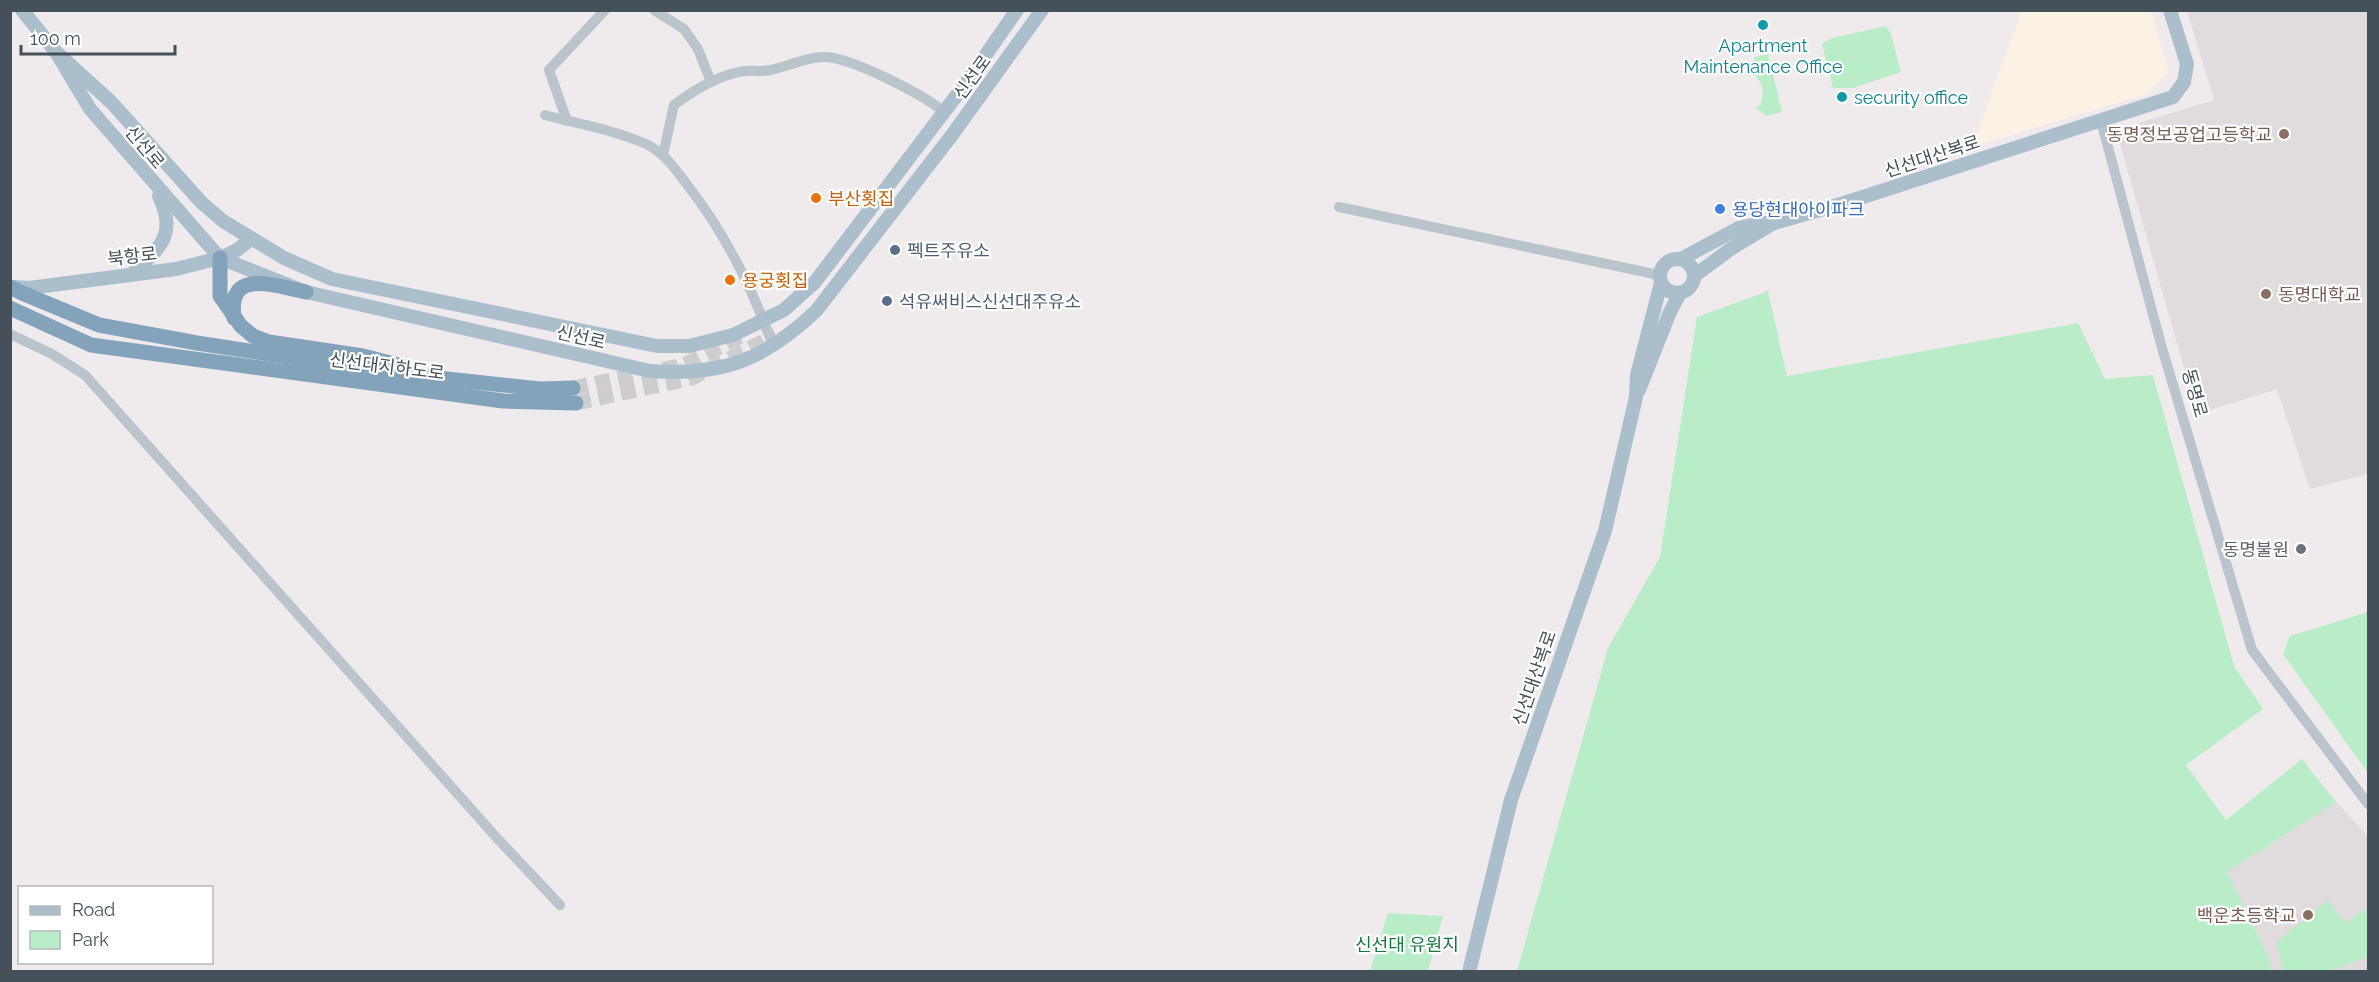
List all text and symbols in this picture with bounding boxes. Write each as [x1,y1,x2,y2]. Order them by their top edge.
scale bar [21,18,176,56]
marker: Apartment Maintenance Office [1756,18,1770,32]
text: 100 m [30,28,81,49]
place label: Apartment Maintenance Office [1683,35,1843,77]
street label: 신선로 [949,51,995,103]
place label: security office [1854,87,1969,108]
marker: security office [1835,90,1849,104]
street label: 신선로 [121,121,169,173]
place label: 동명정보공업고등학교 [2106,124,2272,145]
marker: 동명정보공업고등학교 [2277,127,2291,141]
street label: 신선대산복로 [1882,131,1982,181]
place label: 부산횟집 [828,188,894,209]
marker: 부산횟집 [809,191,823,205]
place label: 용당현대아이파크 [1732,199,1864,220]
marker: 용당현대아이파크 [1713,202,1727,216]
place label: 펙트주유소 [907,240,990,261]
street label: 북항로 [106,243,158,269]
marker: 펙트주유소 [888,243,902,257]
place label: 용궁횟집 [742,270,808,291]
marker: 용궁횟집 [723,273,737,287]
place label: 동명대학교 [2278,284,2361,305]
marker: 동명대학교 [2259,287,2273,301]
place label: 석유써비스신선대주유소 [899,291,1081,312]
marker: 석유써비스신선대주유소 [880,294,894,308]
street label: 신선로 [554,321,608,353]
street label: 신선대지하도로 [328,349,446,383]
street label: 동명로 [2178,366,2212,420]
place label: 동명불원 [2223,539,2289,560]
marker: 동명불원 [2294,542,2308,556]
street label: 신선대산복로 [1508,628,1560,728]
legend [18,886,213,964]
text: Road [72,899,115,920]
place label: 백운초등학교 [2197,905,2296,926]
marker: 백운초등학교 [2301,908,2315,922]
text: Park [72,929,109,950]
park label: 신선대 유원지 [1355,934,1459,955]

